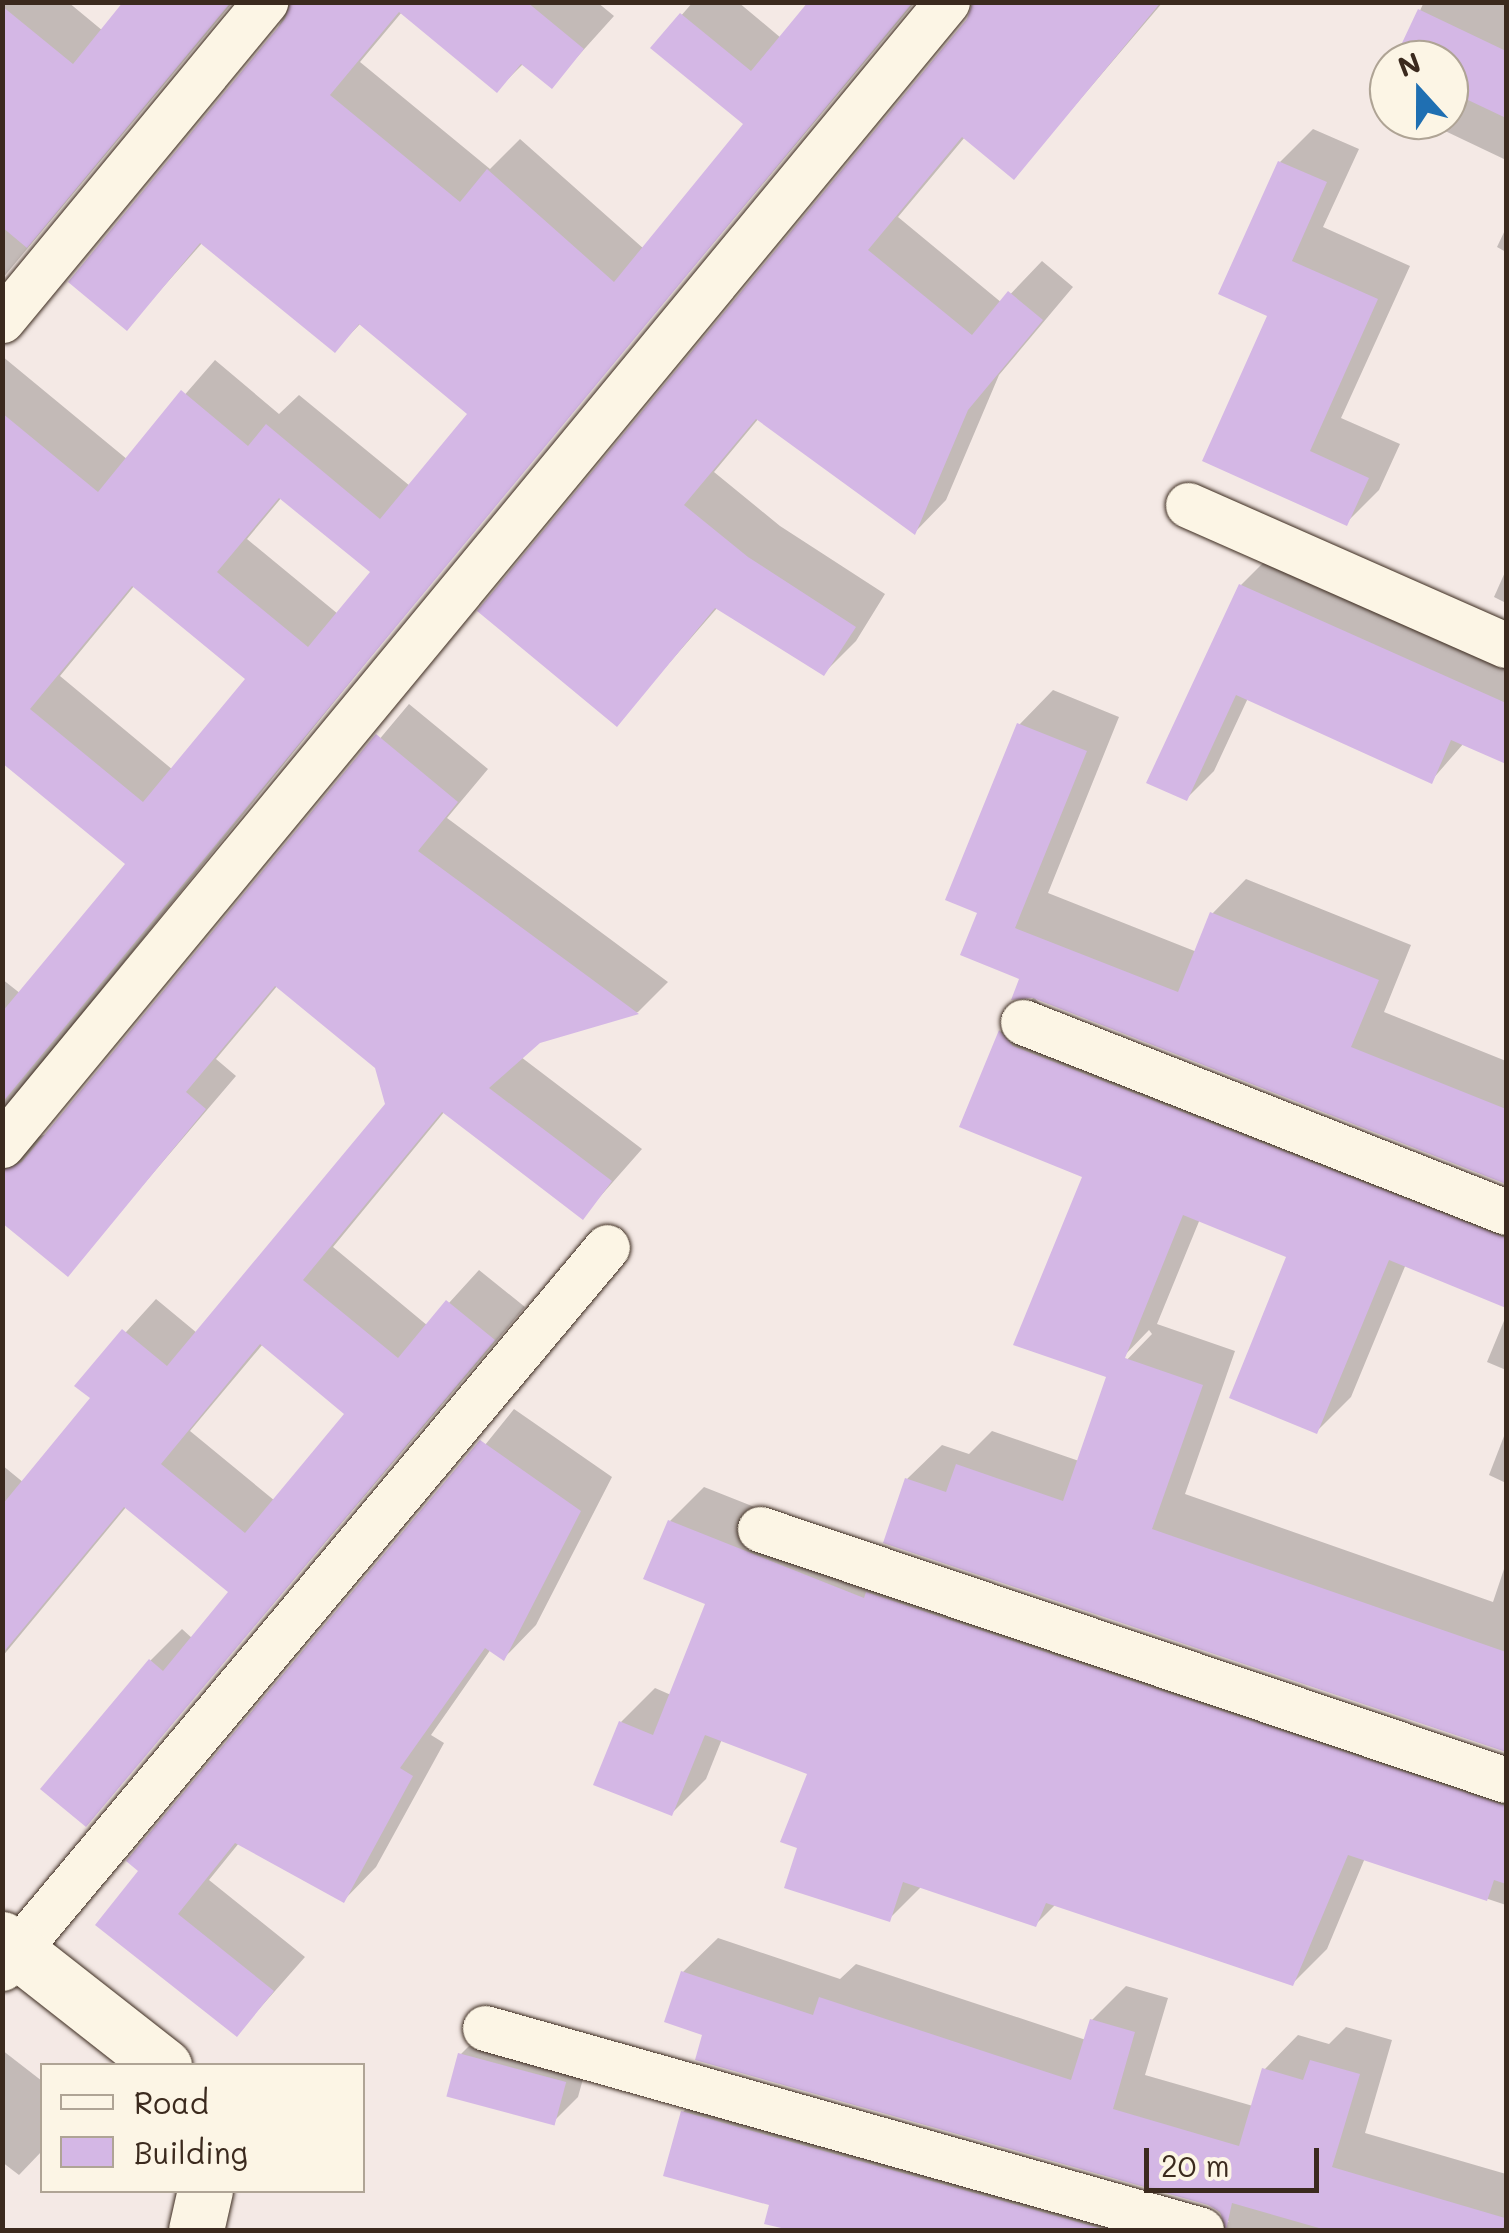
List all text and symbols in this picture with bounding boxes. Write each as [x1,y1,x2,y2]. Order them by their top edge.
north arrow [1369,40,1469,140]
text: N [1393,43,1425,84]
legend [40,2063,365,2193]
text: Road [134,2082,209,2122]
scale bar [1149,2128,1324,2190]
text: Building [134,2132,248,2172]
text: 20 m [1161,2145,1230,2185]

